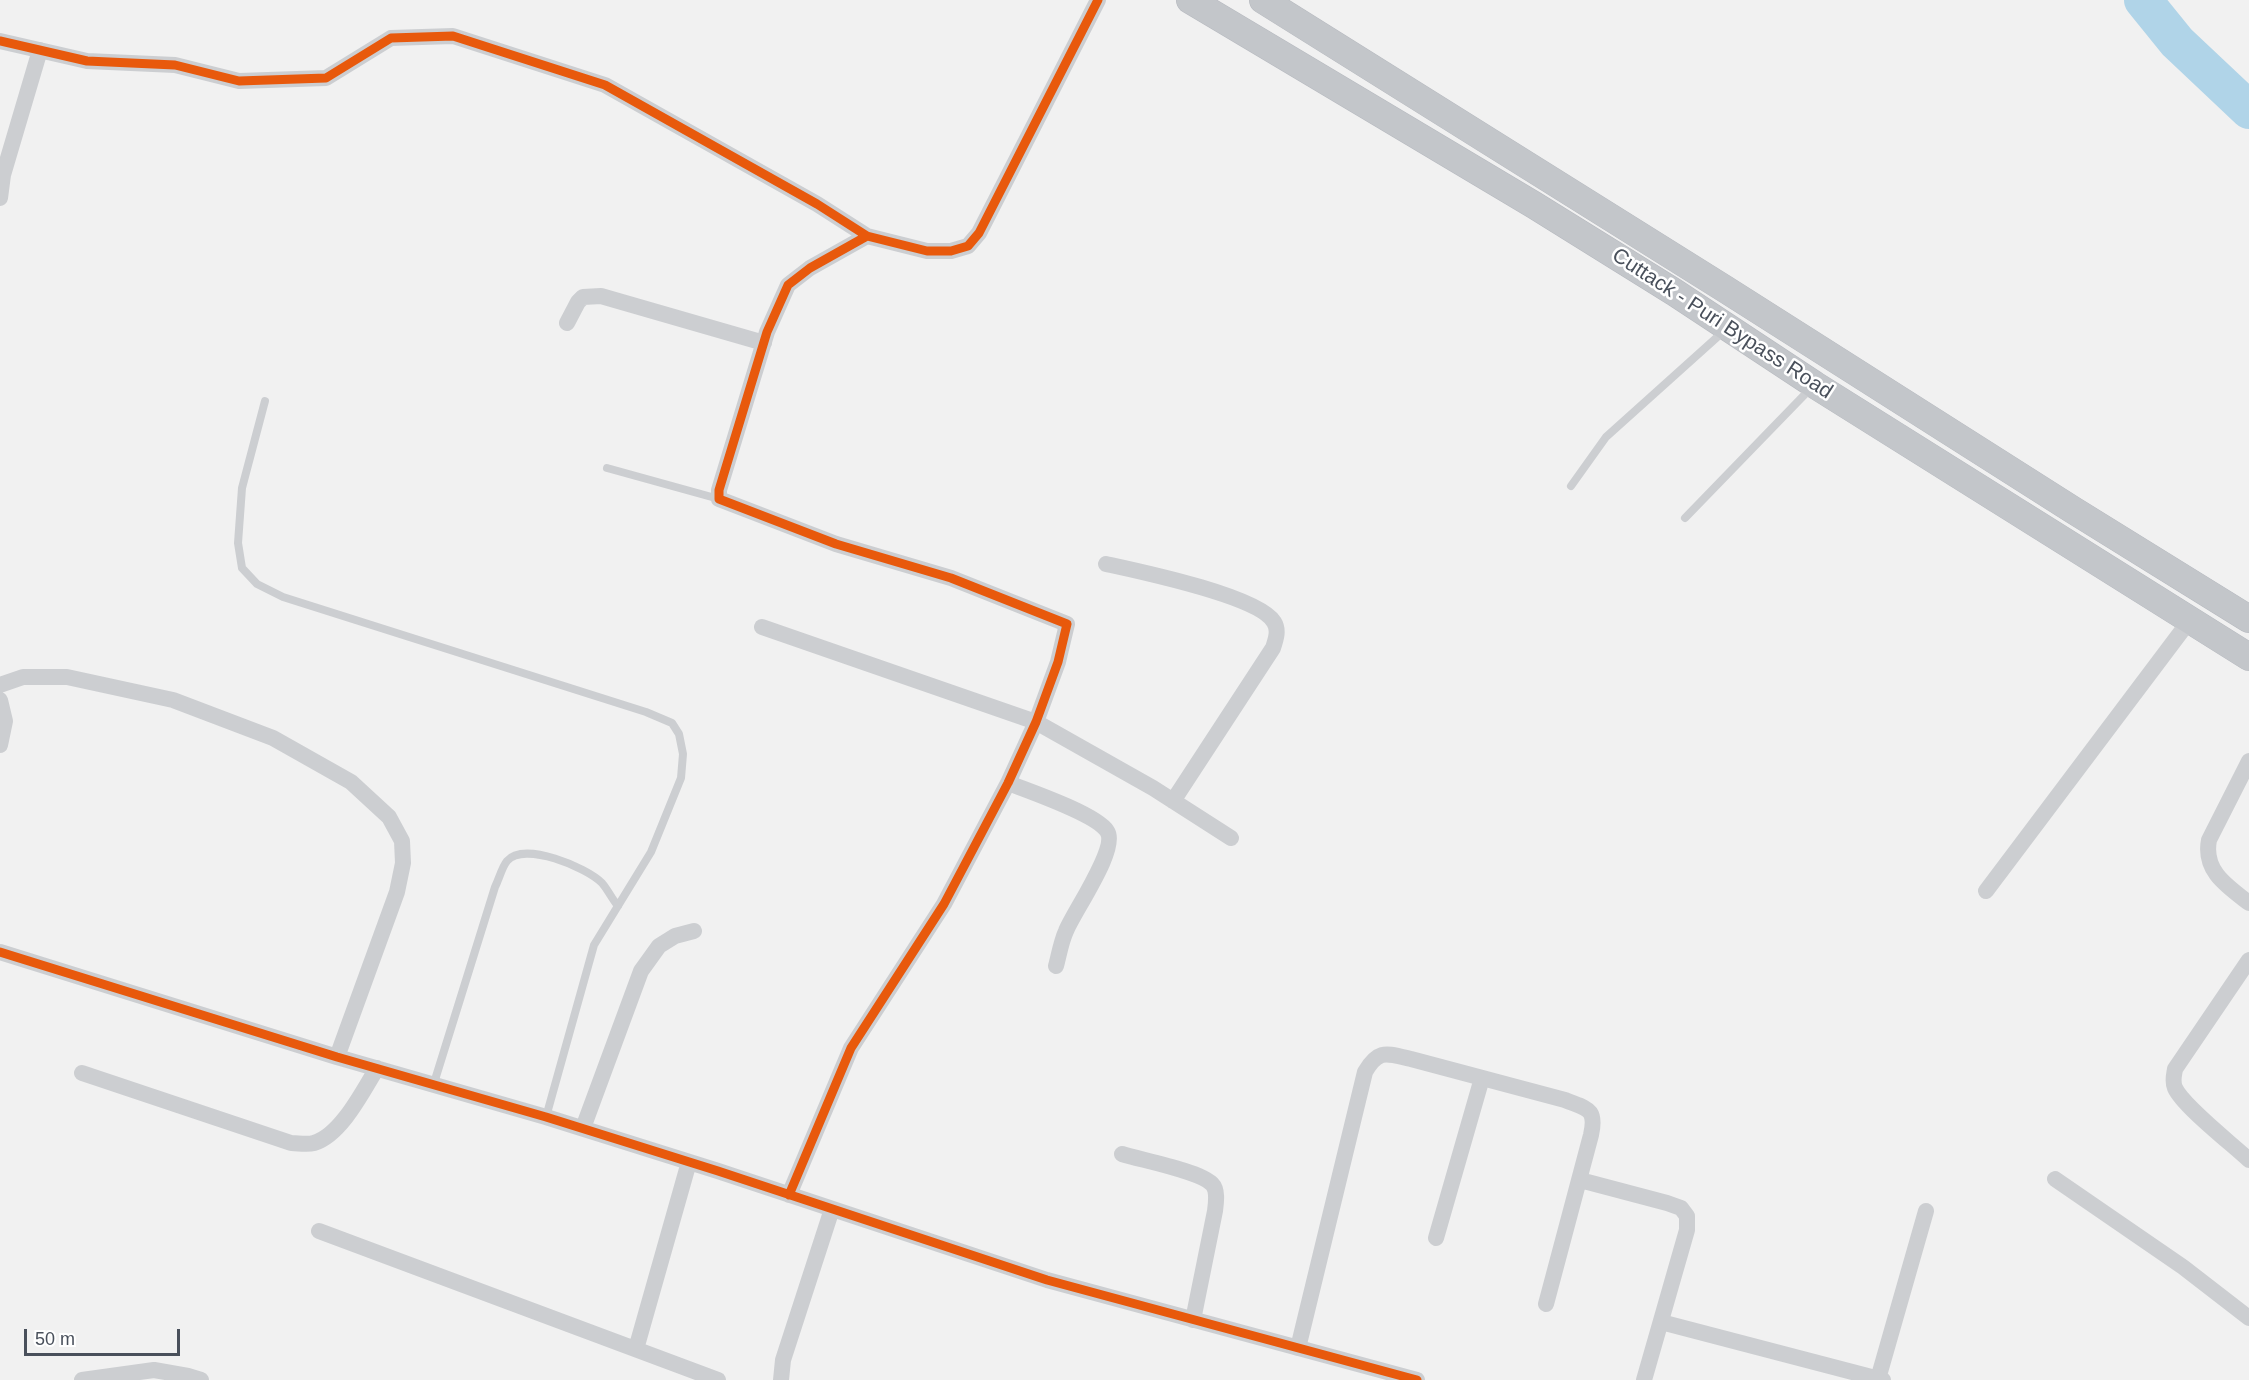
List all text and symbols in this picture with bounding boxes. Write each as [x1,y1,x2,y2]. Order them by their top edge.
street label: Cuttack - Puri Bypass Road [1607,243,1837,405]
scale bar [27,1317,183,1355]
text: 50 m [35,1329,75,1349]

